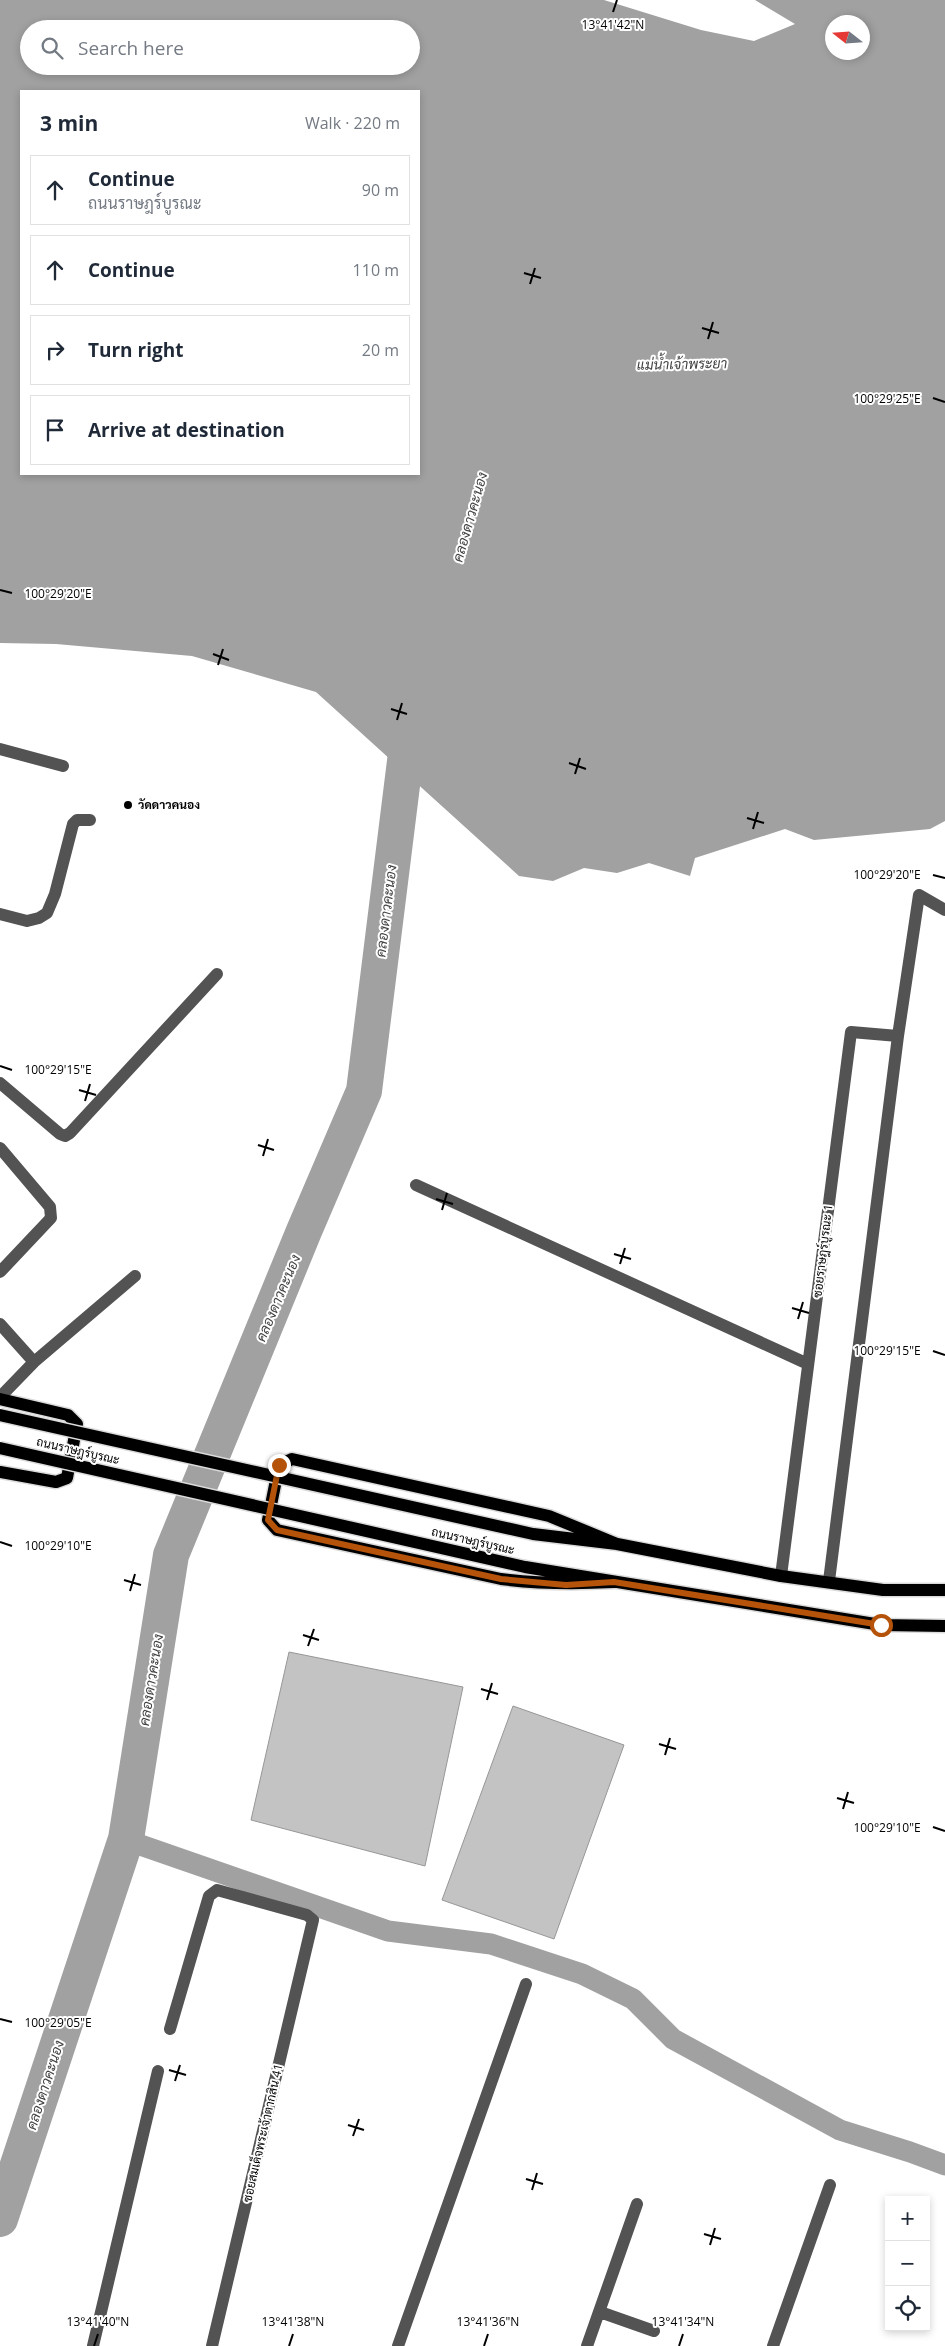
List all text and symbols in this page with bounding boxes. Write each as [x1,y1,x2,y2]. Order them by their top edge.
north arrow [825,15,870,60]
text: 13°41'42"N [582,16,644,33]
search box [20,20,420,75]
icon: search [38,34,66,62]
text: Search here [78,35,184,61]
text: 3 min [40,109,98,137]
text: Walk · 220 m [305,112,400,134]
text: Continue [88,166,175,192]
icon: ahead [41,176,69,204]
text: 90 m [362,179,399,201]
text: ถนนราษฎร์บูรณะ [88,192,201,214]
icon: ahead [41,256,69,284]
text: Continue [88,257,175,283]
text: 110 m [353,259,399,281]
icon: right [41,336,69,364]
text: Turn right [88,337,183,363]
text: 20 m [362,339,399,361]
water label: แม่น้ำเจ้าพระยา [637,351,728,374]
text: 100°29'25"E [853,390,921,407]
icon: arrive [41,416,69,444]
text: Arrive at destination [88,417,285,443]
water label: คลองดาวคะนอง [448,470,491,564]
text: 100°29'20"E [24,585,92,602]
place label: วัดดาวคนอง [138,796,200,813]
marker: วัดดาวคนอง [122,799,134,811]
water label: คลองดาวคะนอง [370,864,401,958]
text: 100°29'20"E [853,866,921,883]
text: 100°29'15"E [24,1061,92,1078]
street label: ซอยราษฎร์บูรณะ 1 [808,1203,837,1299]
water label: คลองดาวคะนอง [251,1251,304,1344]
text: 100°29'15"E [853,1342,921,1359]
street label: ถนนราษฎร์บูรณะ [35,1433,121,1468]
route end [268,1454,291,1477]
street label: ถนนราษฎร์บูรณะ [430,1523,516,1558]
text: 100°29'10"E [24,1537,92,1554]
route start [870,1614,893,1637]
water label: คลองดาวคะนอง [134,1633,167,1727]
text: 100°29'10"E [853,1819,921,1836]
text: 100°29'05"E [24,2014,92,2031]
water label: คลองดาวคะนอง [21,2038,68,2132]
street label: ซอยสมเด็จพระเจ้าตากสิน 41 [238,2062,287,2204]
map controls [885,2196,930,2331]
button: + [885,2196,930,2241]
button: − [885,2241,930,2286]
button: locate [885,2286,930,2331]
text: 13°41'40"N [67,2313,129,2330]
text: 13°41'38"N [262,2313,324,2330]
text: 13°41'36"N [457,2313,519,2330]
text: 13°41'34"N [652,2313,714,2330]

